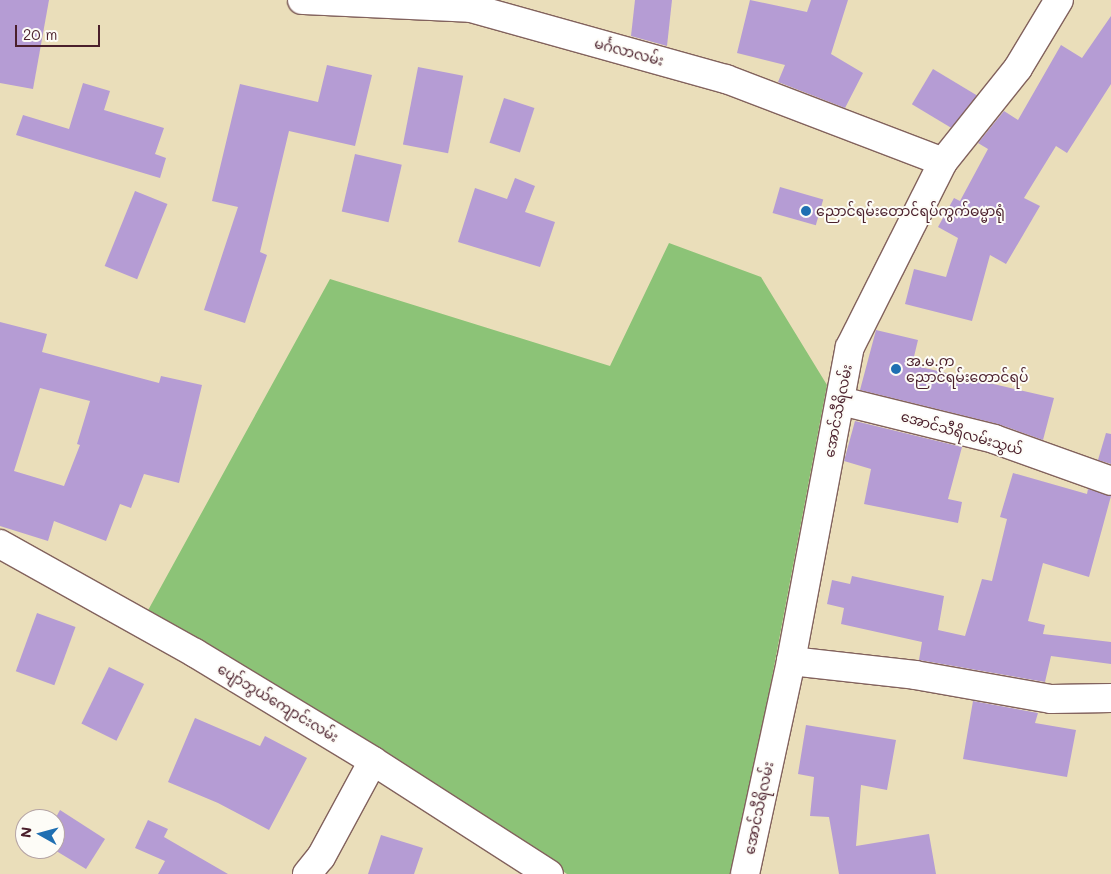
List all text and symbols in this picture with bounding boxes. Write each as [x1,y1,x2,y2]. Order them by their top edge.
scale bar [18,15,102,47]
text: 20 m [23,24,57,44]
street label: မင်္ဂလာလမ်း [593,35,665,69]
place label: ညောင်ရမ်းတောင်ရပ်ကွက်ဓမ္မာရုံ [816,203,1005,219]
marker: ညောင်ရမ်းတောင်ရပ်ကွက်ဓမ္မာရုံ [800,205,812,217]
place label: အ.မ.က ညောင်ရမ်းတောင်ရပ် [906,353,1029,386]
street label: အောင်သီရိလမ်း [821,363,855,459]
marker: အ.မ.က ညောင်ရမ်းတောင်ရပ် [890,363,902,375]
street label: အောင်သီရိလမ်းသွယ် [899,408,1025,458]
street label: ပျော်ဘွယ်ကျောင်းလမ်း [215,660,341,746]
street label: အောင်သီရိလမ်း [741,760,777,856]
north arrow [15,809,65,859]
text: N [16,826,36,839]

